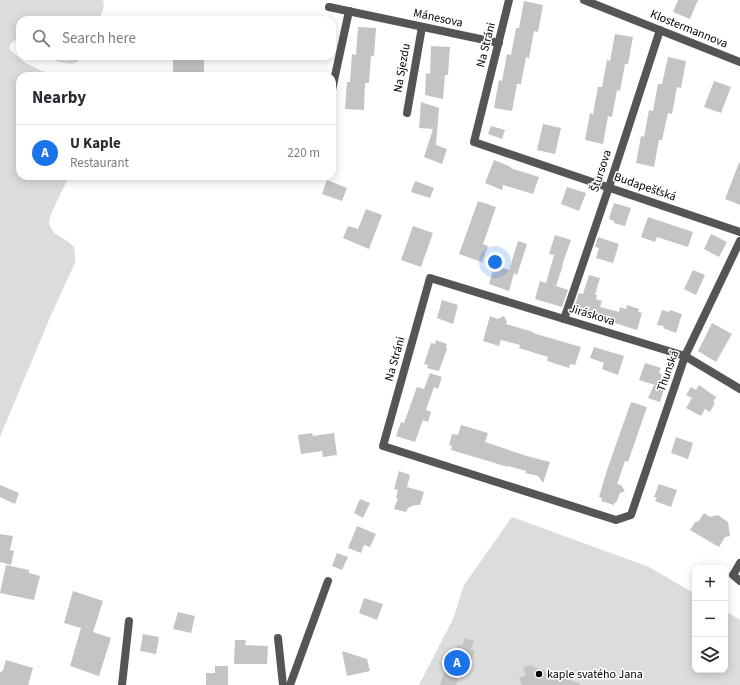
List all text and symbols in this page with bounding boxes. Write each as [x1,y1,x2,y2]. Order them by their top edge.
street label: Mánesova [412,4,464,32]
street label: Klostermannova [648,6,730,52]
search box [16,16,336,60]
street label: Na Stráni [472,21,500,69]
icon: search [30,27,52,49]
text: Search here [62,28,136,49]
street label: Na Sjezdu [389,42,415,94]
text: Nearby [32,86,86,110]
text: U Kaple [70,133,121,154]
text: A [41,144,49,162]
text: 220 m [287,144,320,162]
street label: Štursova [586,148,616,194]
text: Restaurant [70,154,129,172]
street label: Budapešťská [612,168,678,206]
your location [485,252,505,272]
street label: Jiráskova [567,300,617,330]
street label: Na Stráni [381,335,409,383]
street label: Thunská [653,348,683,394]
map controls [692,565,728,673]
button: + [692,565,728,601]
button: − [692,601,728,637]
button: layers [692,637,728,673]
pin: A [444,648,470,678]
place label: kaple svatého Jana [547,666,643,683]
marker: kaple svatého Jana [534,669,544,679]

